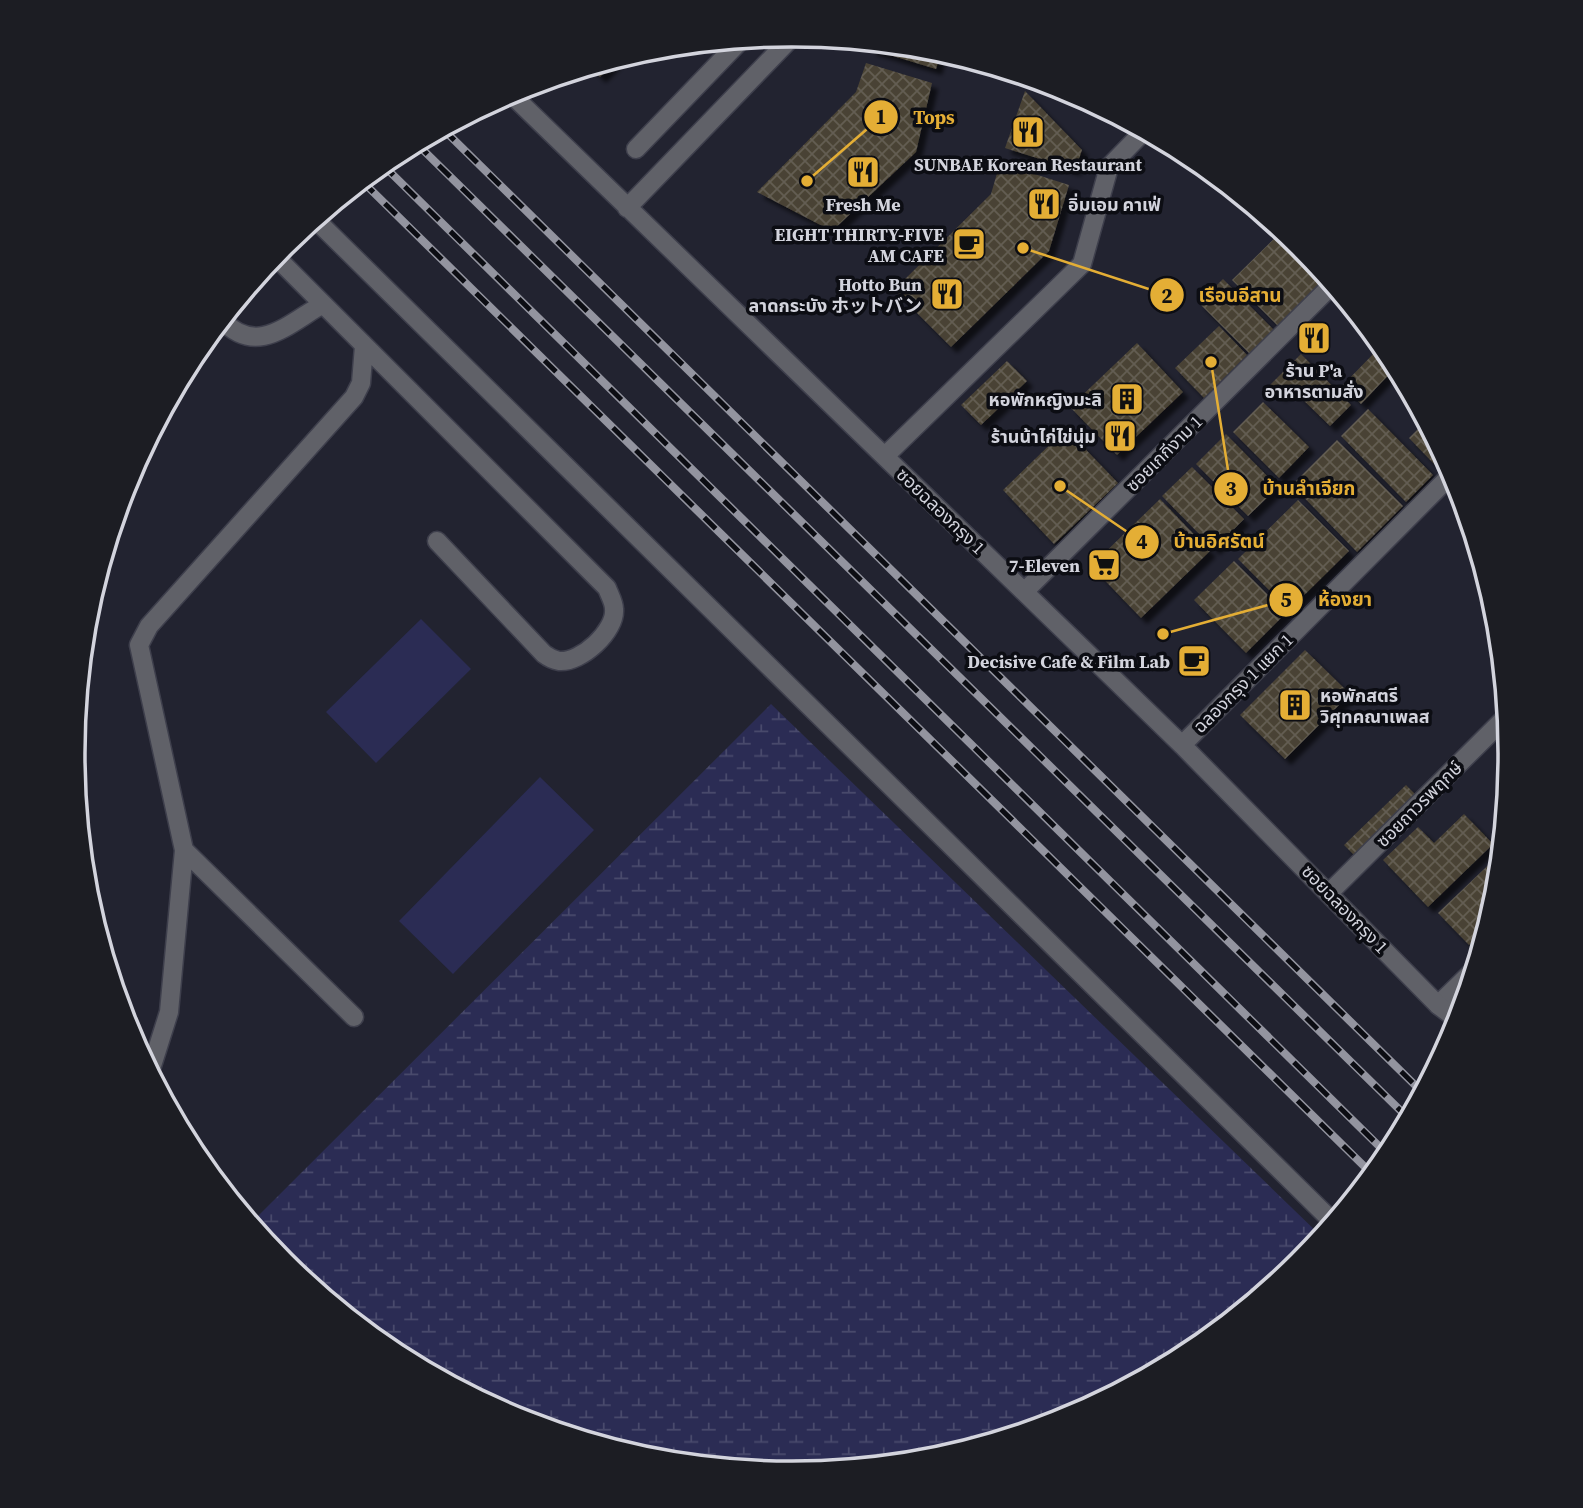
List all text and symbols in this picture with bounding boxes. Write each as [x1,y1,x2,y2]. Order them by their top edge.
callout: Tops [864,97,968,137]
text: 1 [875,102,887,131]
text: Tops [913,104,955,130]
restaurant icon: SUNBAE Korean Restaurant [1009,113,1047,151]
place label: SUNBAE Korean Restaurant [914,152,1143,177]
restaurant icon: Fresh Me [844,153,882,191]
restaurant icon: อิ่มเอม คาเฟ่ [1025,185,1063,223]
place label: Fresh Me [825,192,901,217]
place label: อิ่มเอม คาเฟ่ [1068,192,1161,217]
place label: EIGHT THIRTY-FIVE AM CAFE [775,222,944,268]
cafe icon: EIGHT THIRTY-FIVE AM CAFE [950,225,988,263]
place label: Hotto Bun ลาดกระบัง ホットバン [749,272,922,318]
restaurant icon: Hotto Bun ลาดกระบัง ホットバン [928,275,966,313]
callout: เรือนอีสาน [1149,275,1295,315]
text: 2 [1161,281,1173,310]
text: เรือนอีสาน [1198,282,1282,308]
restaurant icon: ร้าน P'a อาหารตามสั่ง [1295,319,1333,357]
place label: ร้าน P'a อาหารตามสั่ง [1264,358,1364,404]
building icon: หอพักหญิงมะลิ [1108,380,1146,418]
place label: หอพักหญิงมะลิ [989,387,1102,412]
street label: ซอยเกกีงาม 1 [1120,409,1208,497]
restaurant icon: ร้านน้าไก่ไข่นุ่ม [1101,417,1139,455]
place label: ร้านน้าไก่ไข่นุ่ม [991,424,1096,449]
street label: ซอยฉลองกรุง 1 [891,462,991,560]
callout: บ้านลำเจียก [1214,469,1370,509]
text: 3 [1225,474,1237,503]
text: บ้านลำเจียก [1263,475,1355,501]
callout: บ้านอิศรัตน์ [1124,522,1278,562]
text: 4 [1136,527,1148,556]
text: บ้านอิศรัตน์ [1174,528,1264,554]
supermarket icon: 7-Eleven [1085,546,1123,584]
place label: 7-Eleven [1009,553,1080,578]
callout: ห้องยา [1269,580,1386,620]
text: 5 [1280,585,1292,614]
text: ห้องยา [1318,586,1372,612]
street label: ฉลองกรุง 1 แยก 1 [1187,627,1299,739]
cafe icon: Decisive Cafe & Film Lab [1175,642,1213,680]
place label: Decisive Cafe & Film Lab [967,649,1170,674]
place label: หอพักสตรี วิศุทคณาเพลส [1320,683,1430,729]
building icon: หอพักสตรี วิศุทคณาเพลส [1276,686,1314,724]
street label: ซอยถาวรพฤกษ์ [1370,755,1468,853]
street label: ซอยฉลองกรุง 1 [1296,859,1394,959]

